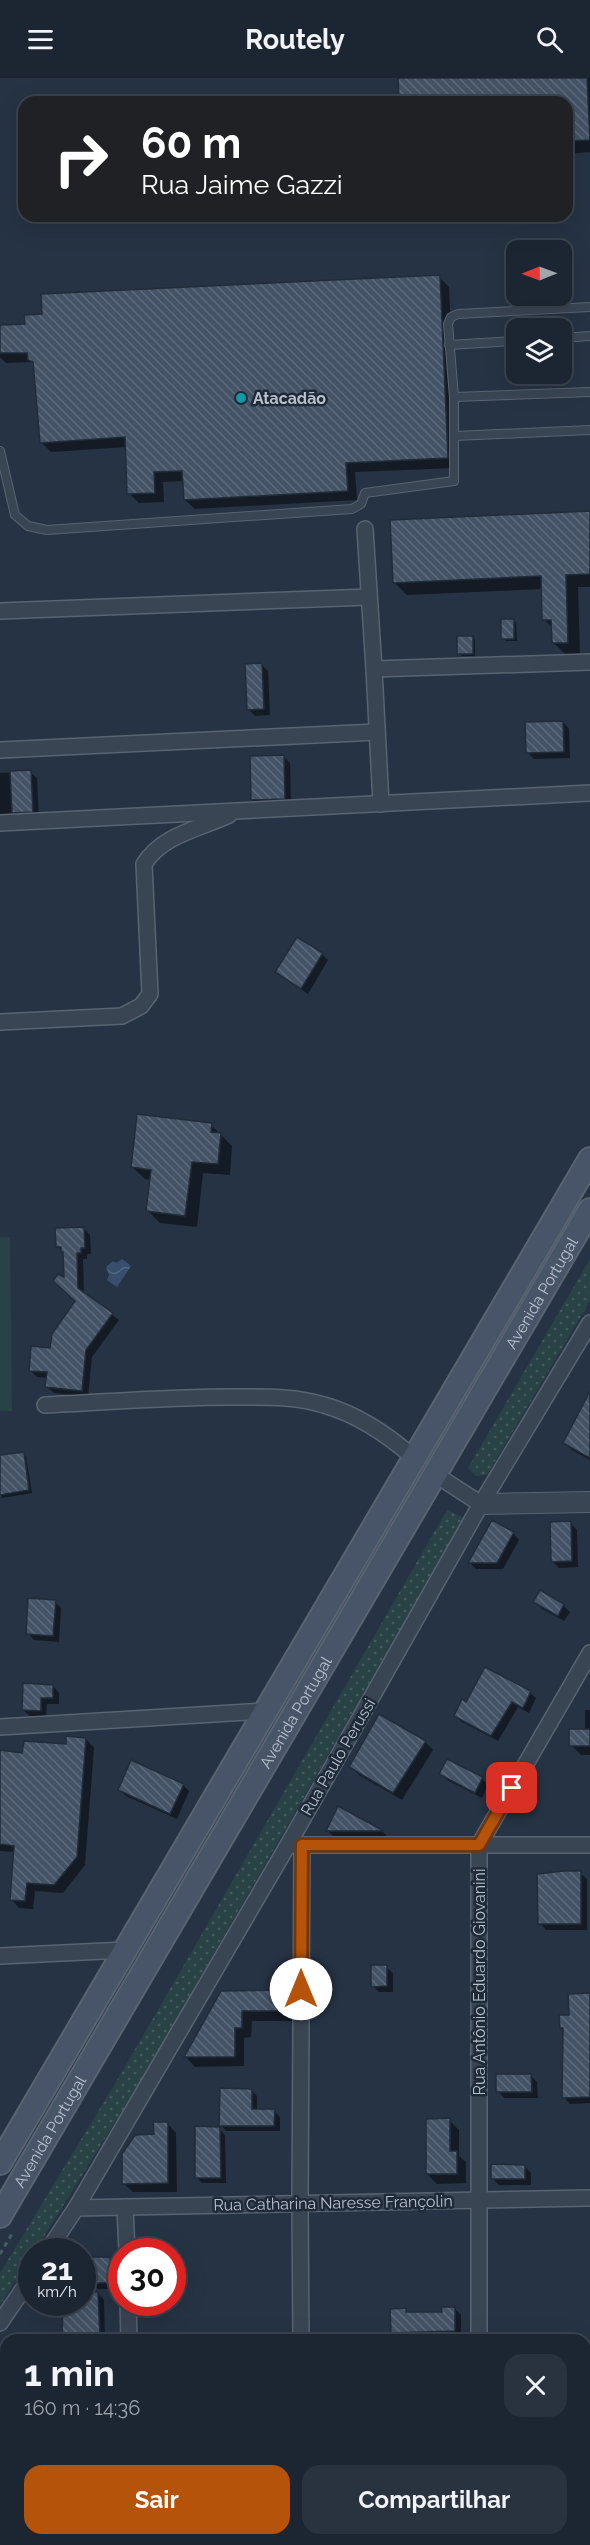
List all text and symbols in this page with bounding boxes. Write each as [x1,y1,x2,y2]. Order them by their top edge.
icon: menu [24,23,57,56]
icon: search [533,23,566,56]
text: Routely [245,24,345,55]
text: 60 m [141,119,241,168]
icon: right [42,120,120,198]
text: Rua Jaime Gazzi [141,169,343,200]
north arrow [506,240,572,306]
map controls [506,240,572,384]
button: layers [506,318,572,384]
place label: Atacadão [253,389,326,408]
marker: Atacadão [234,391,248,405]
street label: Avenida Portugal [501,1233,582,1352]
street label: Avenida Portugal [255,1652,336,1772]
street label: Rua Paulo Perussi [297,1695,379,1819]
pin [486,1762,537,1813]
icon: arrive [495,1771,528,1804]
street label: Rua Antônio Eduardo Giovanini [470,1869,489,2095]
position arrow [269,1957,333,2021]
street label: Avenida Portugal [9,2072,90,2191]
street label: Rua Catharina Naresse Françolin [213,2191,453,2215]
speed limit sign: 30 [108,2238,186,2316]
text: 21 [41,2252,73,2287]
text: km/h [37,2283,77,2301]
text: 1 min [24,2352,115,2394]
button: close [504,2354,567,2417]
text: 160 m · 14:36 [24,2396,140,2420]
button: Sair [24,2465,290,2534]
button: Compartilhar [302,2465,567,2534]

